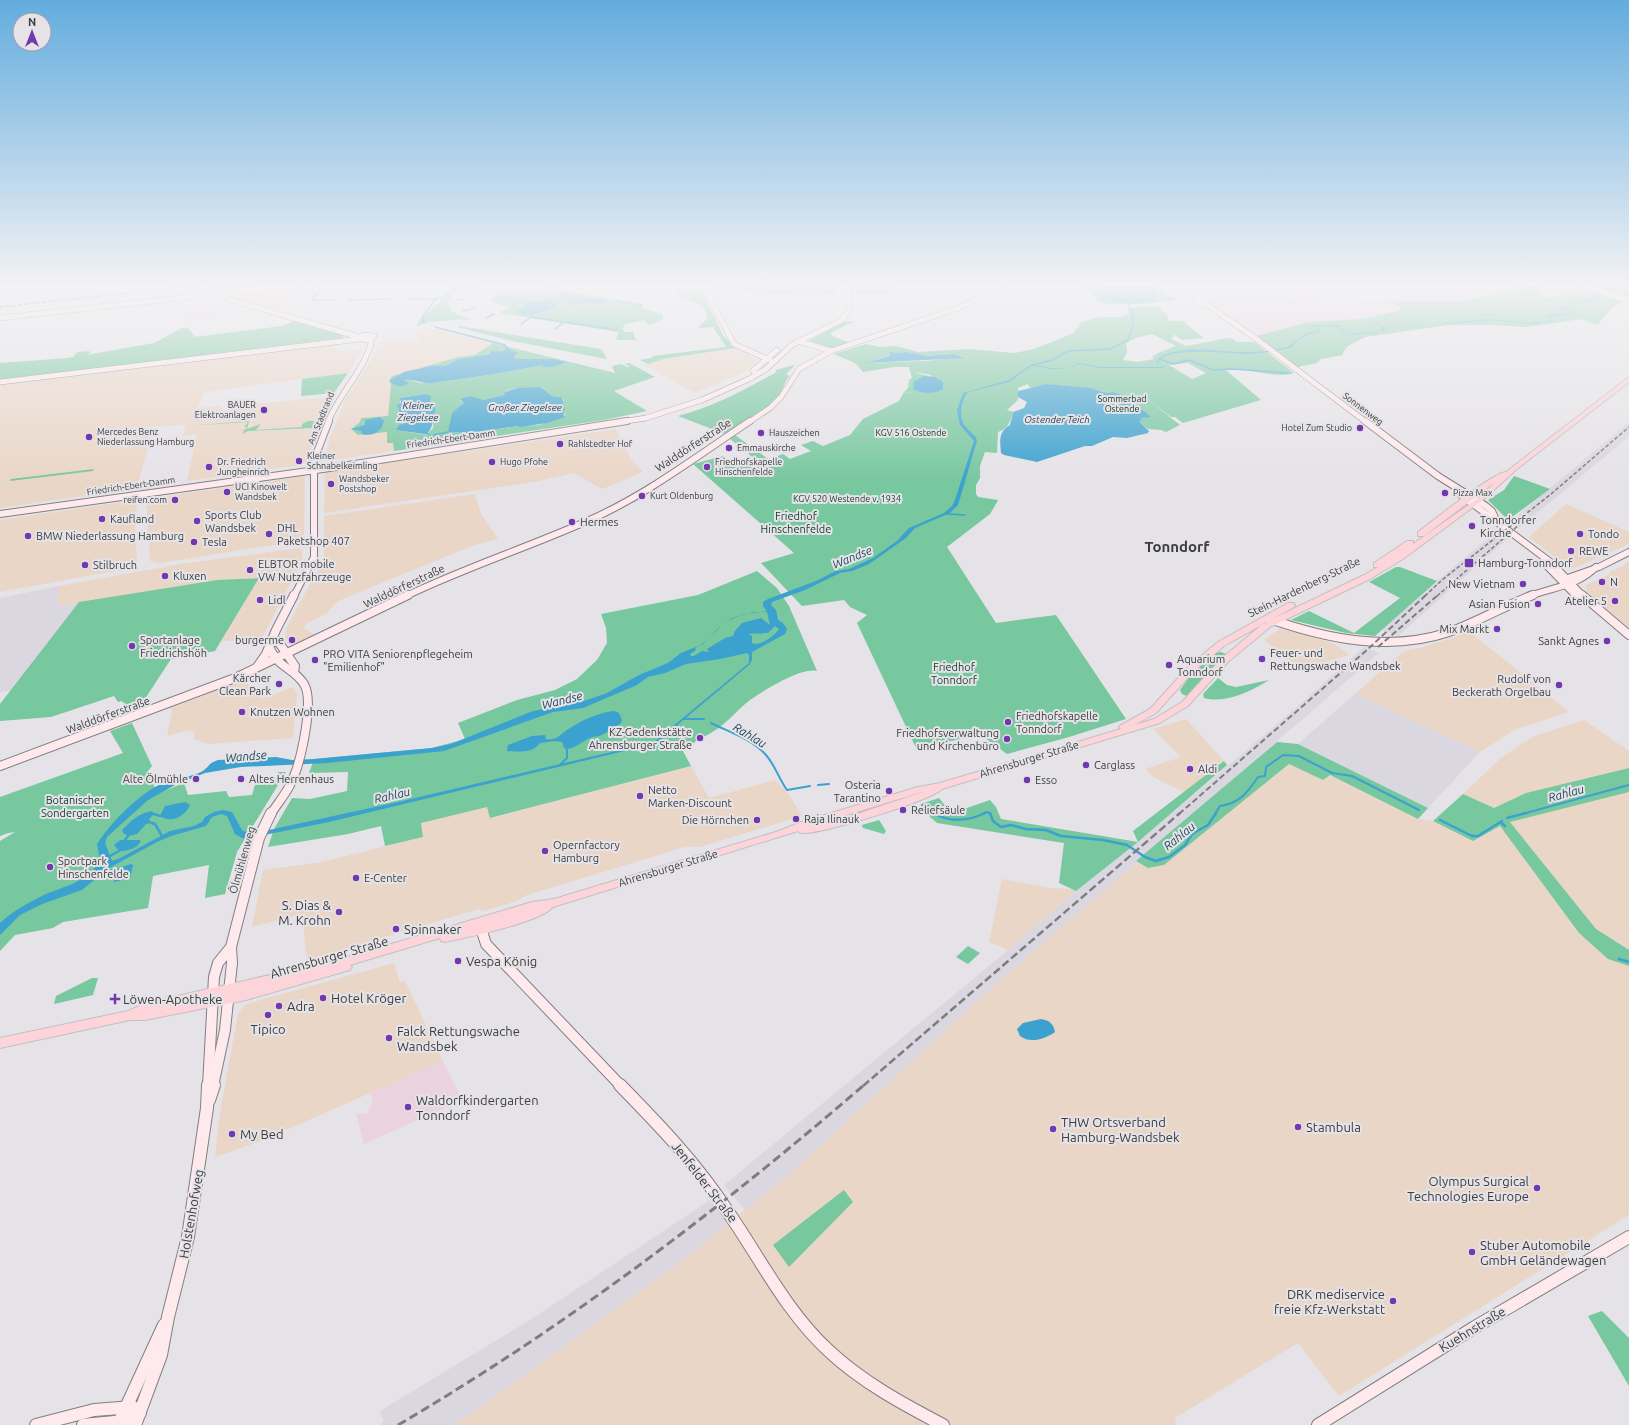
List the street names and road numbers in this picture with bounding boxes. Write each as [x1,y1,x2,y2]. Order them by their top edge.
street label: Am Stadtrand [306,390,336,446]
street label: Sonnenweg [1341,391,1385,427]
street label: Walddörferstraße [653,416,733,474]
street label: Friedrich-Ebert-Damm [406,428,496,450]
street label: Friedrich-Ebert-Damm [86,475,176,497]
street label: Stein-Hardenberg-Straße [1246,555,1362,619]
street label: Walddörferstraße [362,562,446,610]
street label: Walddörferstraße [65,694,151,736]
street label: Ahrensburger Straße [978,738,1080,780]
street label: Ölmühlenweg [227,825,257,895]
street label: Ahrensburger Straße [617,847,719,889]
street label: Ahrensburger Straße [268,933,390,981]
street label: Jenfelder Straße [669,1139,741,1225]
street label: Holstenhofweg [176,1168,206,1260]
street label: Kuehnstraße [1436,1304,1508,1354]

